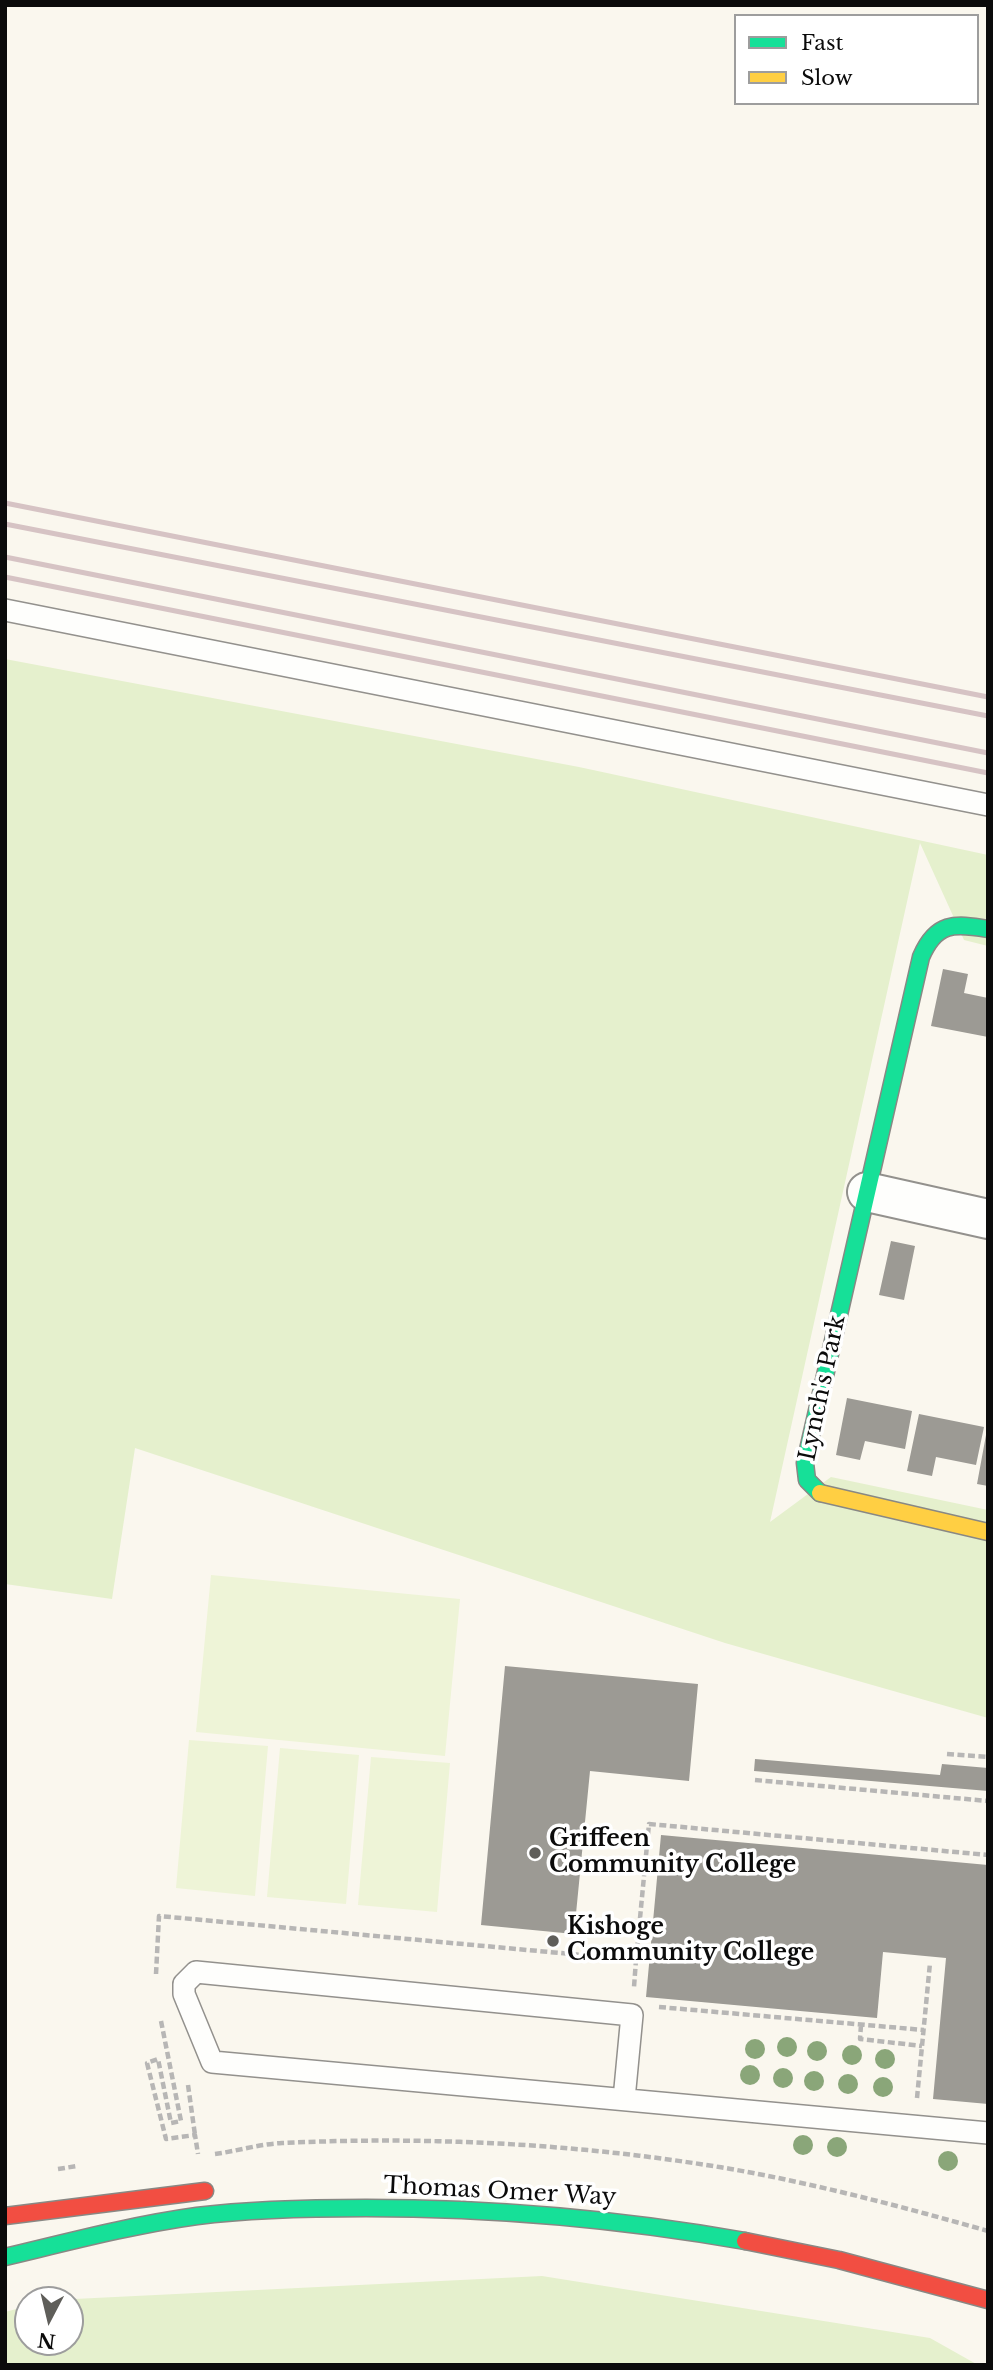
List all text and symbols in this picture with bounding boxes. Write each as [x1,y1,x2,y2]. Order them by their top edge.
legend [734,14,979,105]
text: Fast [801,30,843,56]
text: Slow [801,65,853,91]
street label: Lynch's Park [794,1313,852,1463]
place label: Griffeen Community College [549,1826,796,1880]
marker: Griffeen Community College [527,1845,543,1861]
place label: Kishoge Community College [567,1914,814,1968]
marker: Kishoge Community College [545,1933,561,1949]
street label: Thomas Omer Way [383,2172,617,2212]
north arrow [14,2286,84,2356]
text: N [36,2328,57,2353]

